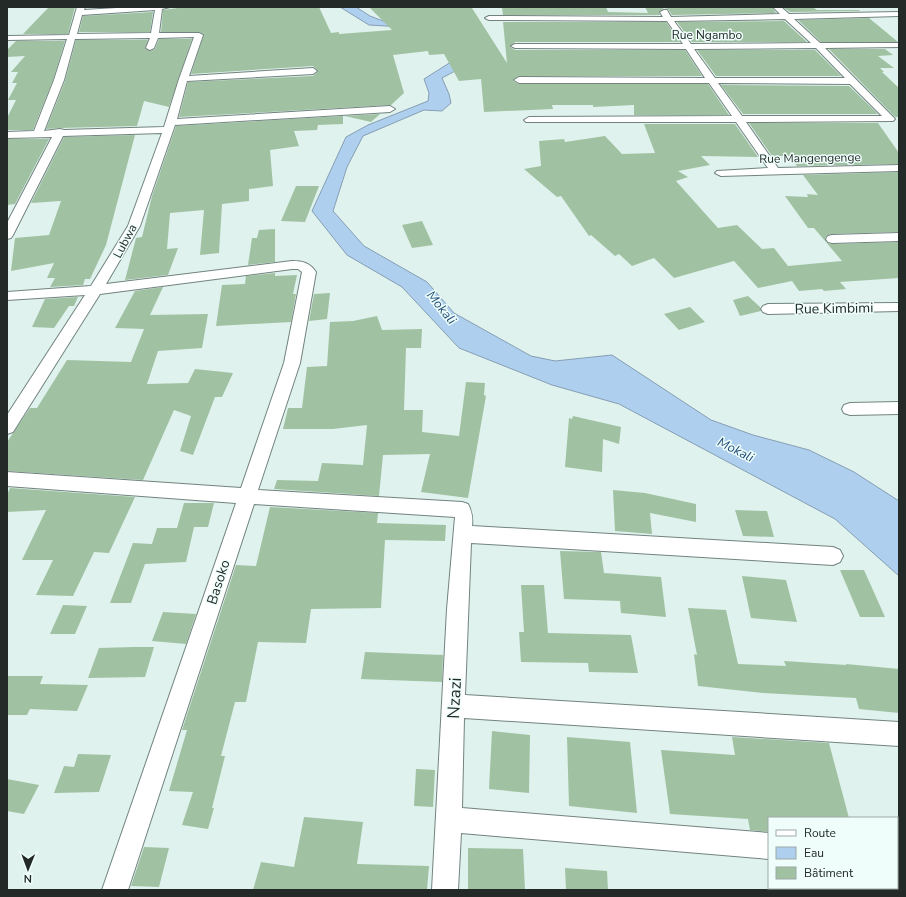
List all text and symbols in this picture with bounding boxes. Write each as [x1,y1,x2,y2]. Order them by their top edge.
street label: Rue Ngambo [672,27,743,43]
street label: Rue Mangengenge [759,149,861,167]
street label: Lubwa [109,221,141,261]
water label: Mokali [422,287,461,329]
street label: Rue Kimbimi [794,298,874,319]
water label: Mokali [714,433,758,467]
street label: Basoko [202,557,235,607]
street label: Nzazi [442,677,467,719]
legend [768,817,898,889]
text: Route [804,825,836,841]
text: Eau [804,845,824,861]
north arrow [8,849,48,889]
text: Bâtiment [804,865,854,881]
text: N [24,871,32,886]

